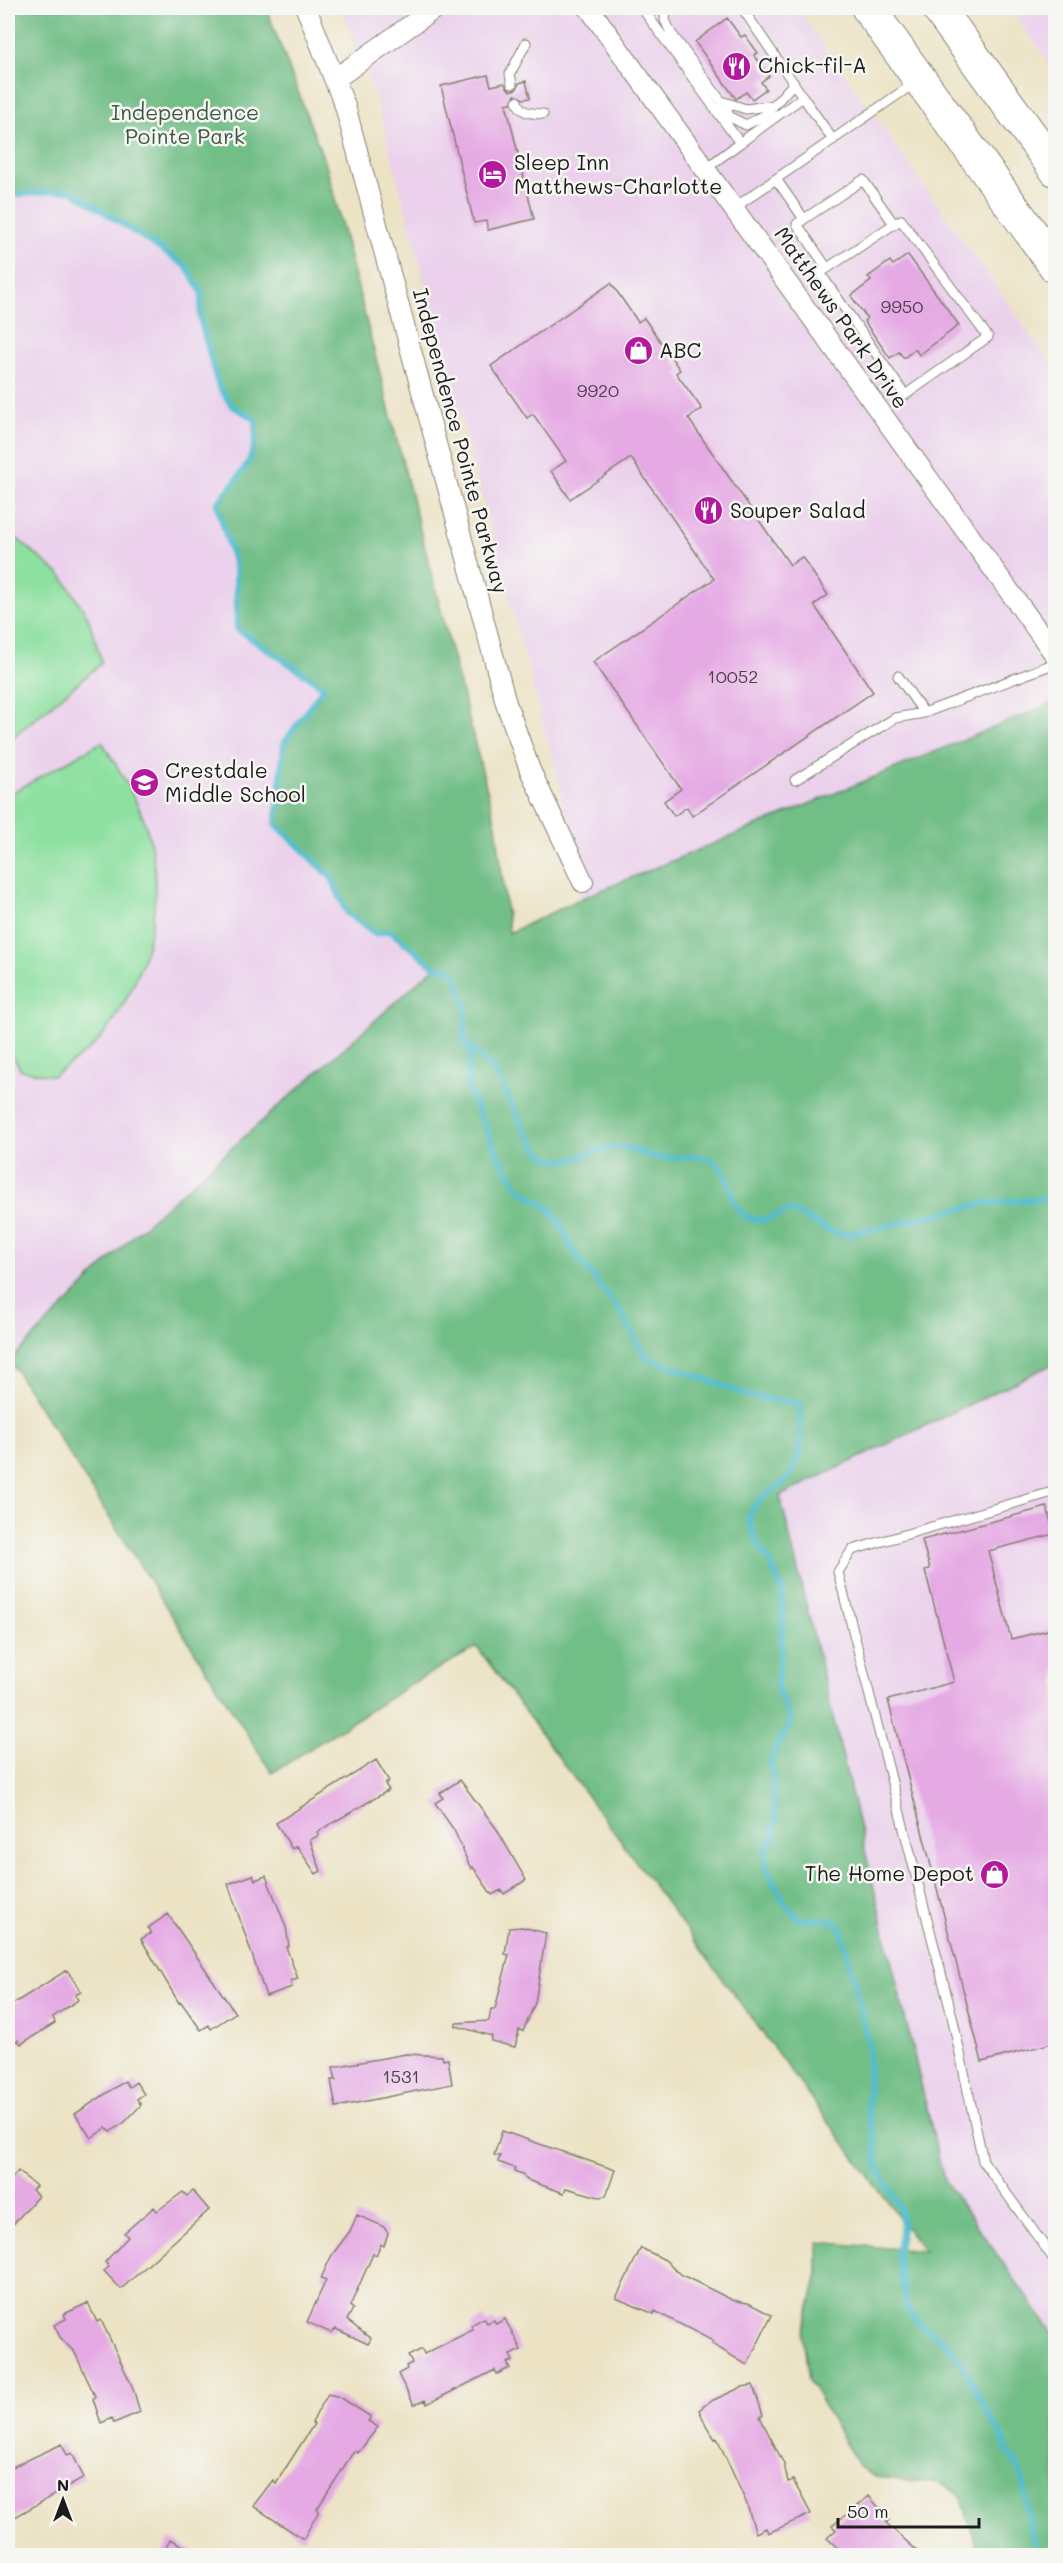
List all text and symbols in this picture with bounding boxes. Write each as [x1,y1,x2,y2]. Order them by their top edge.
restaurant icon: Chick-fil-A [721,50,753,82]
place label: Chick-fil-A [758,51,867,78]
park label: Independence Pointe Park [111,98,259,149]
place label: Sleep Inn Matthews-Charlotte [514,148,722,199]
hotel icon: Sleep Inn Matthews-Charlotte [477,159,509,191]
street label: Matthews Park Drive [769,221,915,413]
street label: Independence Pointe Parkway [408,285,515,596]
house number: 9950 [881,294,923,318]
shop icon: ABC [622,335,654,367]
place label: ABC [659,336,702,363]
house number: 9920 [577,378,619,402]
restaurant icon: Souper Salad [693,495,725,527]
place label: Souper Salad [730,496,866,523]
house number: 10052 [708,664,758,688]
place label: Crestdale Middle School [165,756,306,807]
school or university icon: Crestdale Middle School [128,767,160,799]
shop icon: The Home Depot [979,1858,1011,1890]
place label: The Home Depot [805,1859,974,1886]
house number: 1531 [382,2064,420,2088]
north arrow [33,2470,93,2530]
text: N [57,2474,69,2495]
scale bar [838,2491,979,2529]
text: 50 m [847,2499,889,2523]

